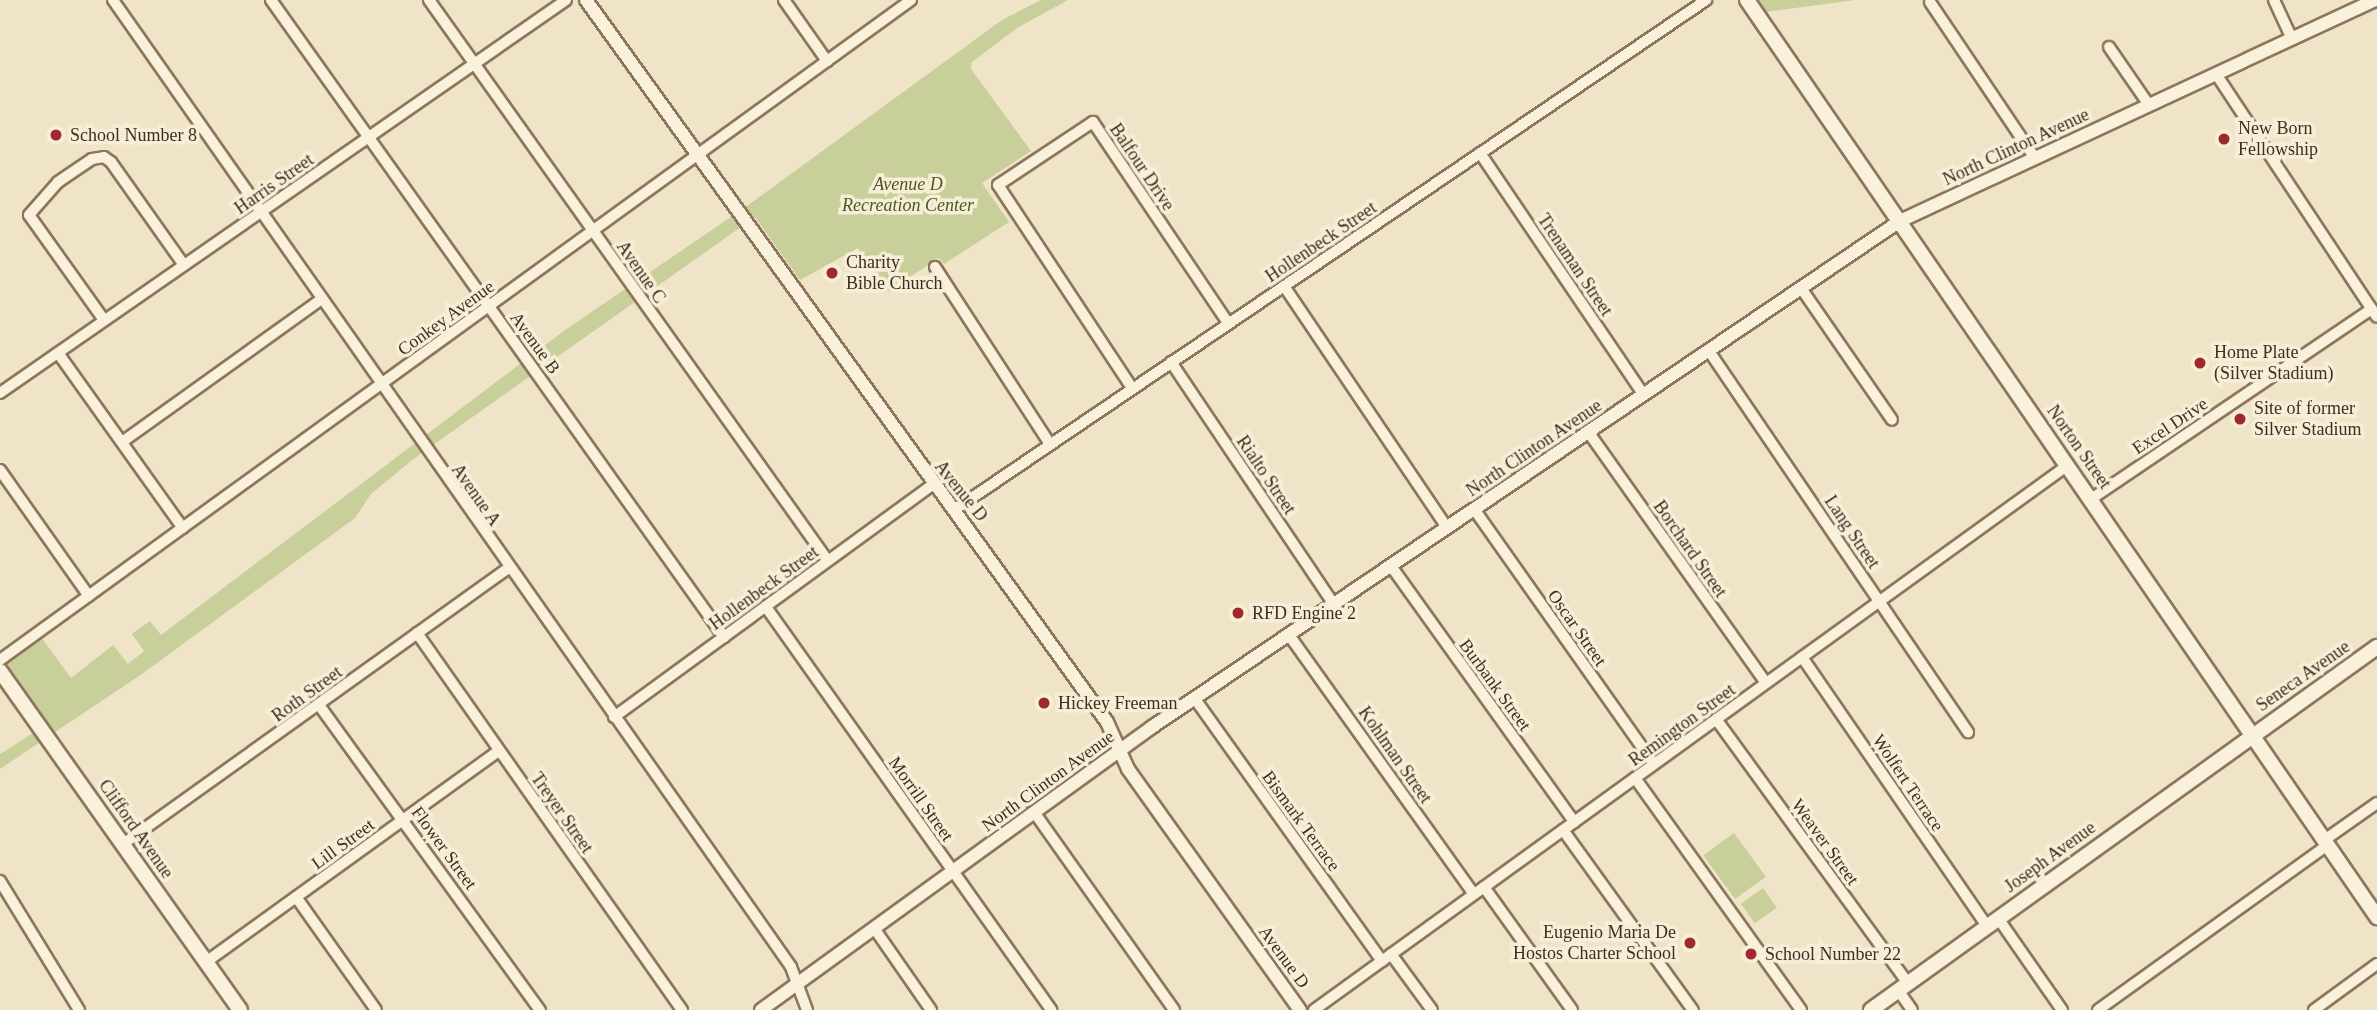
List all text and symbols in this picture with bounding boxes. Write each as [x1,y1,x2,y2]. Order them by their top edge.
street label: North Clinton Avenue [1939,103,2093,191]
place label: New Born Fellowship [2238,118,2318,160]
street label: Balfour Drive [1105,119,1179,215]
place label: School Number 8 [70,124,197,146]
marker: School Number 8 [48,127,64,143]
marker: New Born Fellowship [2216,131,2232,147]
street label: Harris Street [230,149,318,219]
park label: Avenue D Recreation Center [842,174,974,216]
street label: Hollenbeck Street [1261,197,1381,287]
street label: Trenaman Street [1533,210,1617,320]
street label: Avenue C [612,237,670,307]
place label: Charity Bible Church [846,252,942,294]
marker: Charity Bible Church [824,265,840,281]
street label: Conkey Avenue [393,275,499,361]
street label: Avenue B [505,308,565,378]
place label: Home Plate (Silver Stadium) [2214,342,2333,384]
marker: Home Plate (Silver Stadium) [2192,355,2208,371]
street label: Excel Drive [2128,393,2212,459]
street label: North Clinton Avenue [1462,394,1606,502]
place label: Site of former Silver Stadium [2254,398,2361,440]
street label: Norton Street [2042,401,2116,493]
marker: Site of former Silver Stadium [2232,411,2248,427]
street label: Rialto Street [1232,431,1300,519]
street label: Avenue D [930,456,992,526]
street label: Avenue A [446,459,506,531]
street label: Lang Street [1820,491,1884,573]
street label: Borchard Street [1649,496,1731,602]
street label: Hollenbeck Street [705,541,823,635]
street label: Oscar Street [1543,586,1611,670]
place label: RFD Engine 2 [1252,602,1356,624]
marker: RFD Engine 2 [1230,605,1246,621]
street label: Burbank Street [1454,635,1536,735]
street label: Seneca Avenue [2252,636,2354,716]
street label: Roth Street [268,661,346,727]
street label: Remington Street [1624,679,1740,771]
place label: Hickey Freeman [1058,692,1177,714]
marker: Hickey Freeman [1036,695,1052,711]
street label: Kohlman Street [1354,702,1436,808]
street label: North Clinton Avenue [977,725,1119,837]
street label: Wolfert Terrace [1868,730,1948,836]
street label: Morrill Street [884,752,958,846]
street label: Bismark Terrace [1257,766,1345,876]
street label: Treyer Street [526,768,598,858]
street label: Clifford Avenue [94,775,178,883]
street label: Weaver Street [1787,795,1863,889]
street label: Flower Street [407,802,481,894]
street label: Lill Street [307,814,379,874]
street label: Joseph Avenue [2000,816,2100,898]
street label: Avenue D [1254,921,1314,993]
place label: Eugenio Maria De Hostos Charter School [1513,922,1676,964]
marker: Eugenio Maria De Hostos Charter School [1682,935,1698,951]
place label: School Number 22 [1765,943,1901,965]
marker: School Number 22 [1743,946,1759,962]

